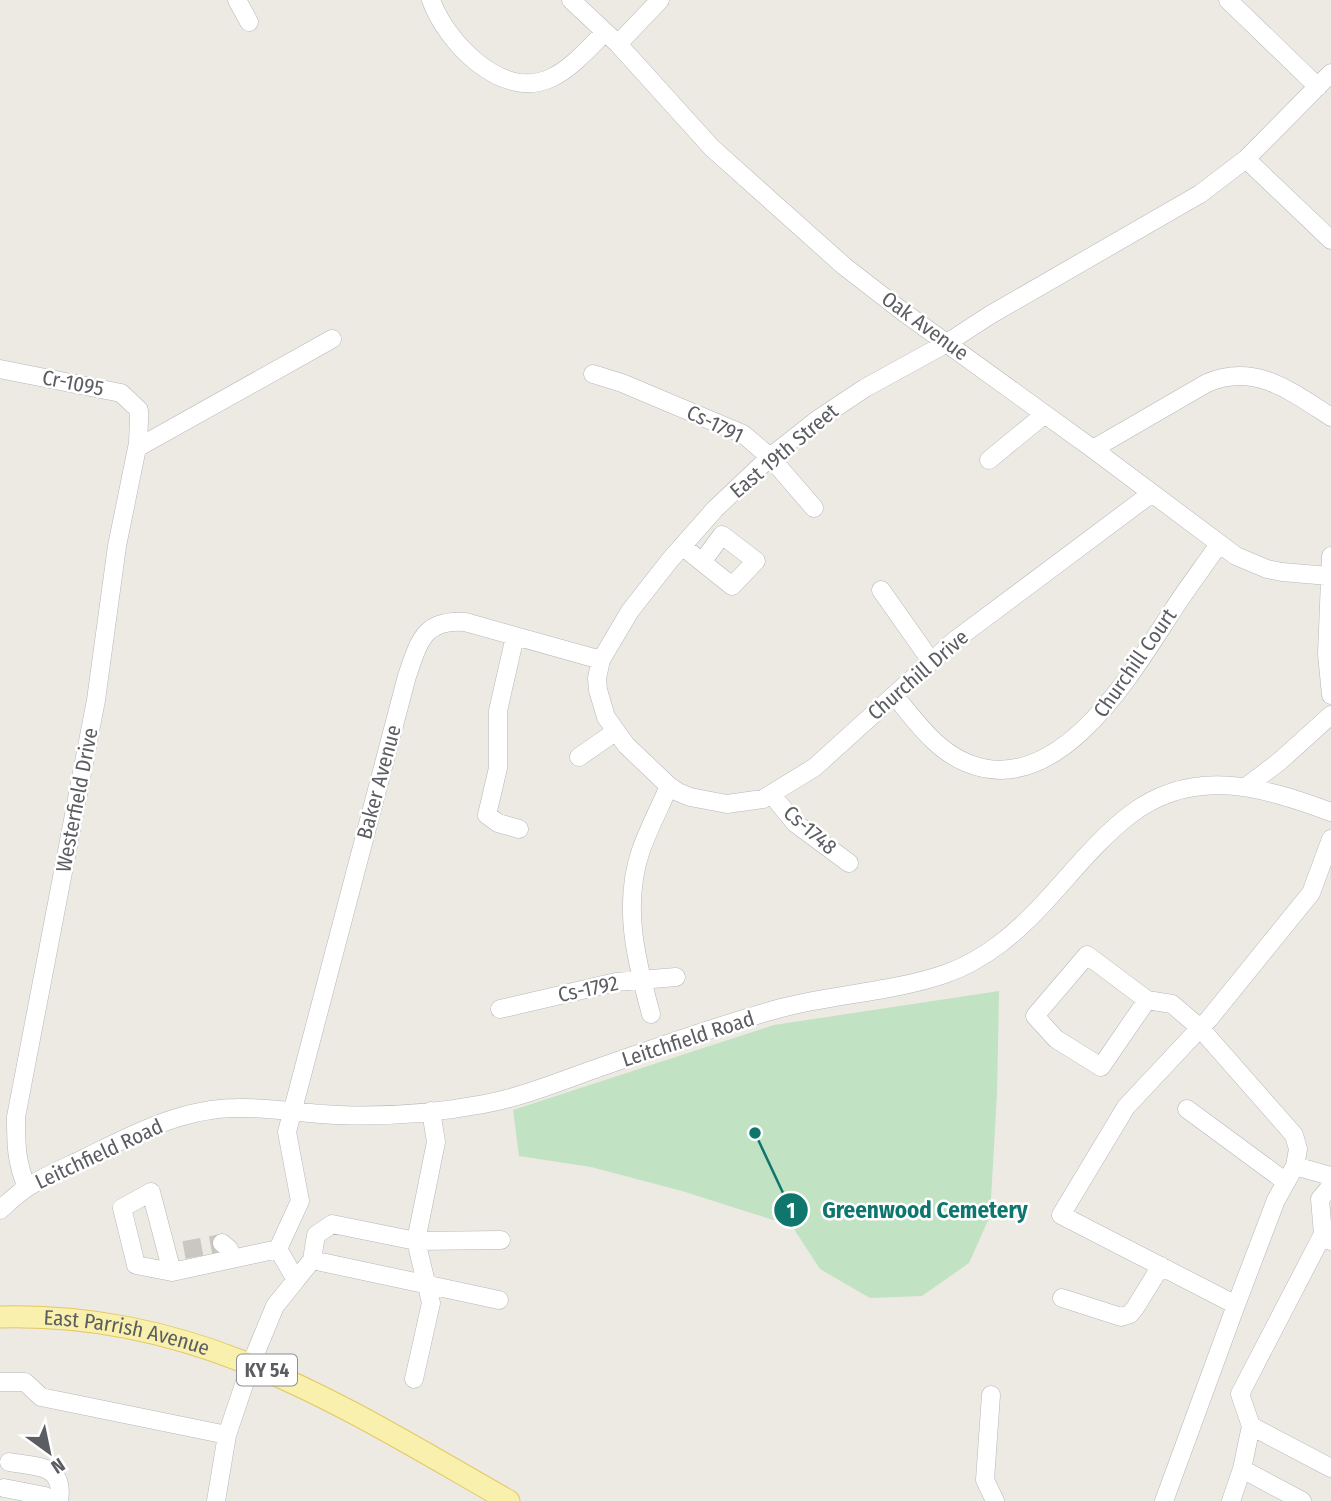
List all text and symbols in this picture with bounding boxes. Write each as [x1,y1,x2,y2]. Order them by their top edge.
street label: Oak Avenue [876,286,974,366]
street label: Cr-1095 [40,364,106,402]
street label: East 19th Street [725,398,844,504]
street label: Cs-1791 [682,399,748,449]
street label: Churchill Court [1088,603,1182,723]
street label: Churchill Drive [862,624,974,726]
street label: Baker Avenue [351,722,407,842]
street label: Westerfield Drive [50,726,104,874]
street label: Cs-1748 [778,800,842,860]
street label: Cs-1792 [556,970,620,1008]
street label: Leitchfield Road [619,1005,757,1073]
street label: Leitchfield Road [31,1113,167,1195]
callout: Greenwood Cemetery [773,1188,1042,1232]
text: Greenwood Cemetery [822,1196,1029,1224]
text: 1 [787,1198,795,1224]
street label: East Parrish Avenue [43,1304,213,1361]
road number: KY 54 [237,1354,297,1386]
north arrow [14,1417,84,1487]
text: N [47,1453,69,1479]

